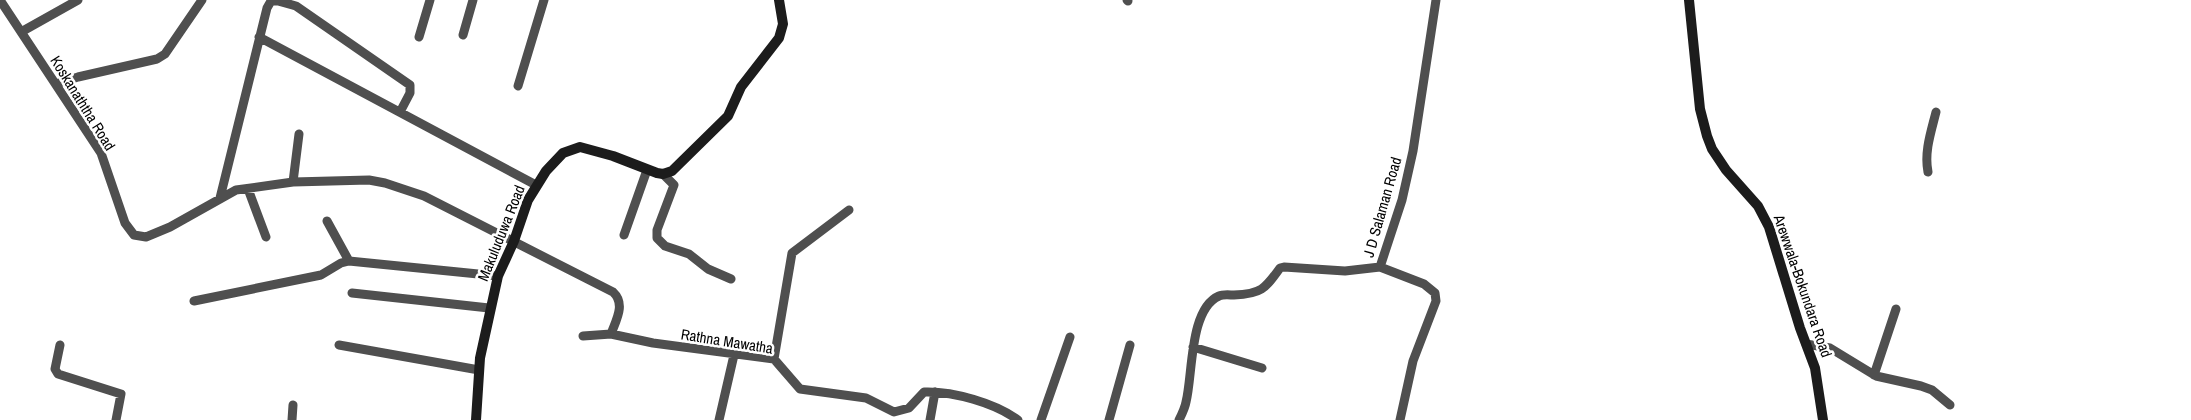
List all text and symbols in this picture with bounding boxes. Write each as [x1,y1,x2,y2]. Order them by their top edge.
street label: Koskanaththa Road [45,52,121,154]
street label: J D Salaman Road [1358,154,1406,260]
street label: Makuluduwa Road [472,182,530,284]
street label: Arewwala-Bokundara Road [1768,211,1837,360]
street label: Rathna Mawatha [679,323,775,359]

